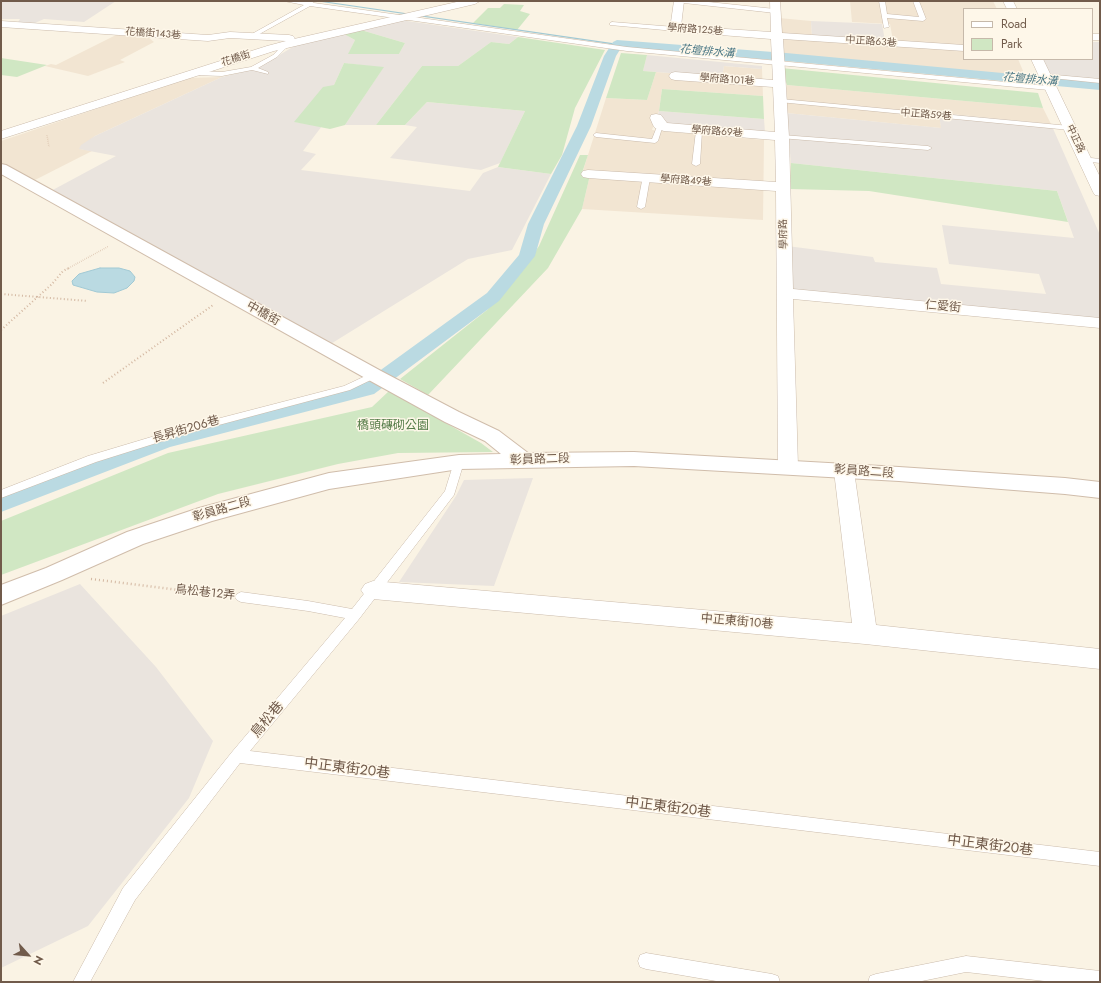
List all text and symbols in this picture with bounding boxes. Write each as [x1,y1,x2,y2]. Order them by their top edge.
legend [963,8,1093,60]
text: Road [1001,15,1027,33]
street label: 學府路125巷 [667,22,723,38]
street label: 花橋街143巷 [125,26,181,42]
street label: 中正路63巷 [845,34,897,50]
text: Park [1001,35,1022,53]
water label: 花壇排水溝 [679,43,735,61]
street label: 花橋街 [220,49,252,69]
water label: 花壇排水溝 [1002,71,1058,89]
street label: 學府路101巷 [699,72,755,88]
street label: 中正路59巷 [900,107,952,123]
street label: 中正路 [1063,123,1087,155]
street label: 學府路69巷 [691,124,743,140]
street label: 學府路49巷 [660,173,712,189]
street label: 學府路 [778,219,790,249]
street label: 仁愛街 [924,298,962,316]
street label: 中橋街 [244,299,282,329]
street label: 長昇街206巷 [151,414,221,446]
park label: 橋頭磚砌公園 [357,419,429,433]
street label: 彰員路二段 [510,452,570,468]
street label: 彰員路二段 [834,463,894,481]
street label: 彰員路二段 [191,495,253,525]
street label: 鳥松巷12弄 [174,583,236,603]
street label: 中正東街10巷 [700,612,774,632]
street label: 鳥松巷 [248,699,288,741]
street label: 中正東街20巷 [303,755,391,783]
street label: 中正東街20巷 [624,794,712,822]
street label: 中正東街20巷 [946,832,1034,860]
north arrow [8,935,48,975]
text: N [30,953,48,968]

